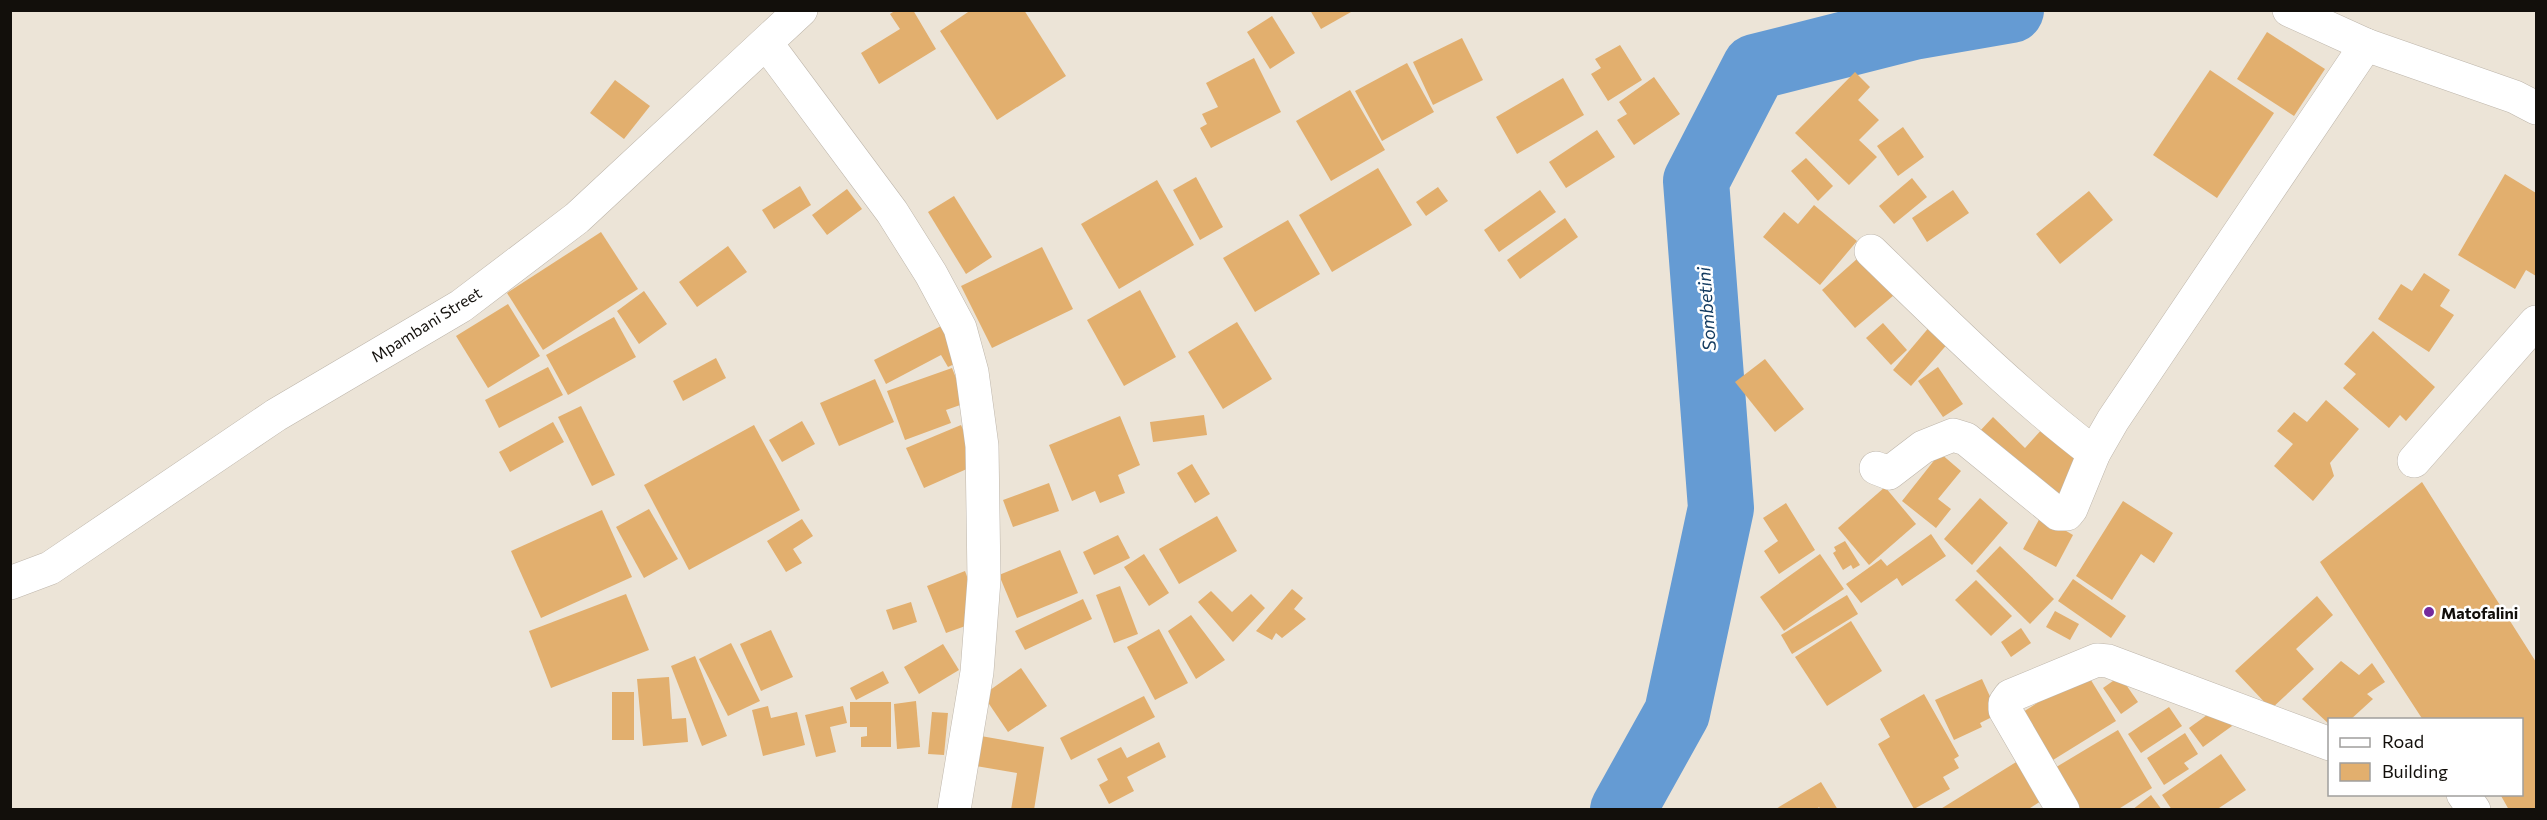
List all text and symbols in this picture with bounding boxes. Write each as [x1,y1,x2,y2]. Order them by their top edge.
water label: Sombetini [1692,265,1720,352]
street label: Mpambani Street [367,282,485,366]
place label: Matofalini [2441,603,2518,622]
marker: Matofalini [2422,605,2436,619]
legend [2328,718,2523,796]
text: Road [2382,730,2424,752]
text: Building [2382,760,2448,782]

